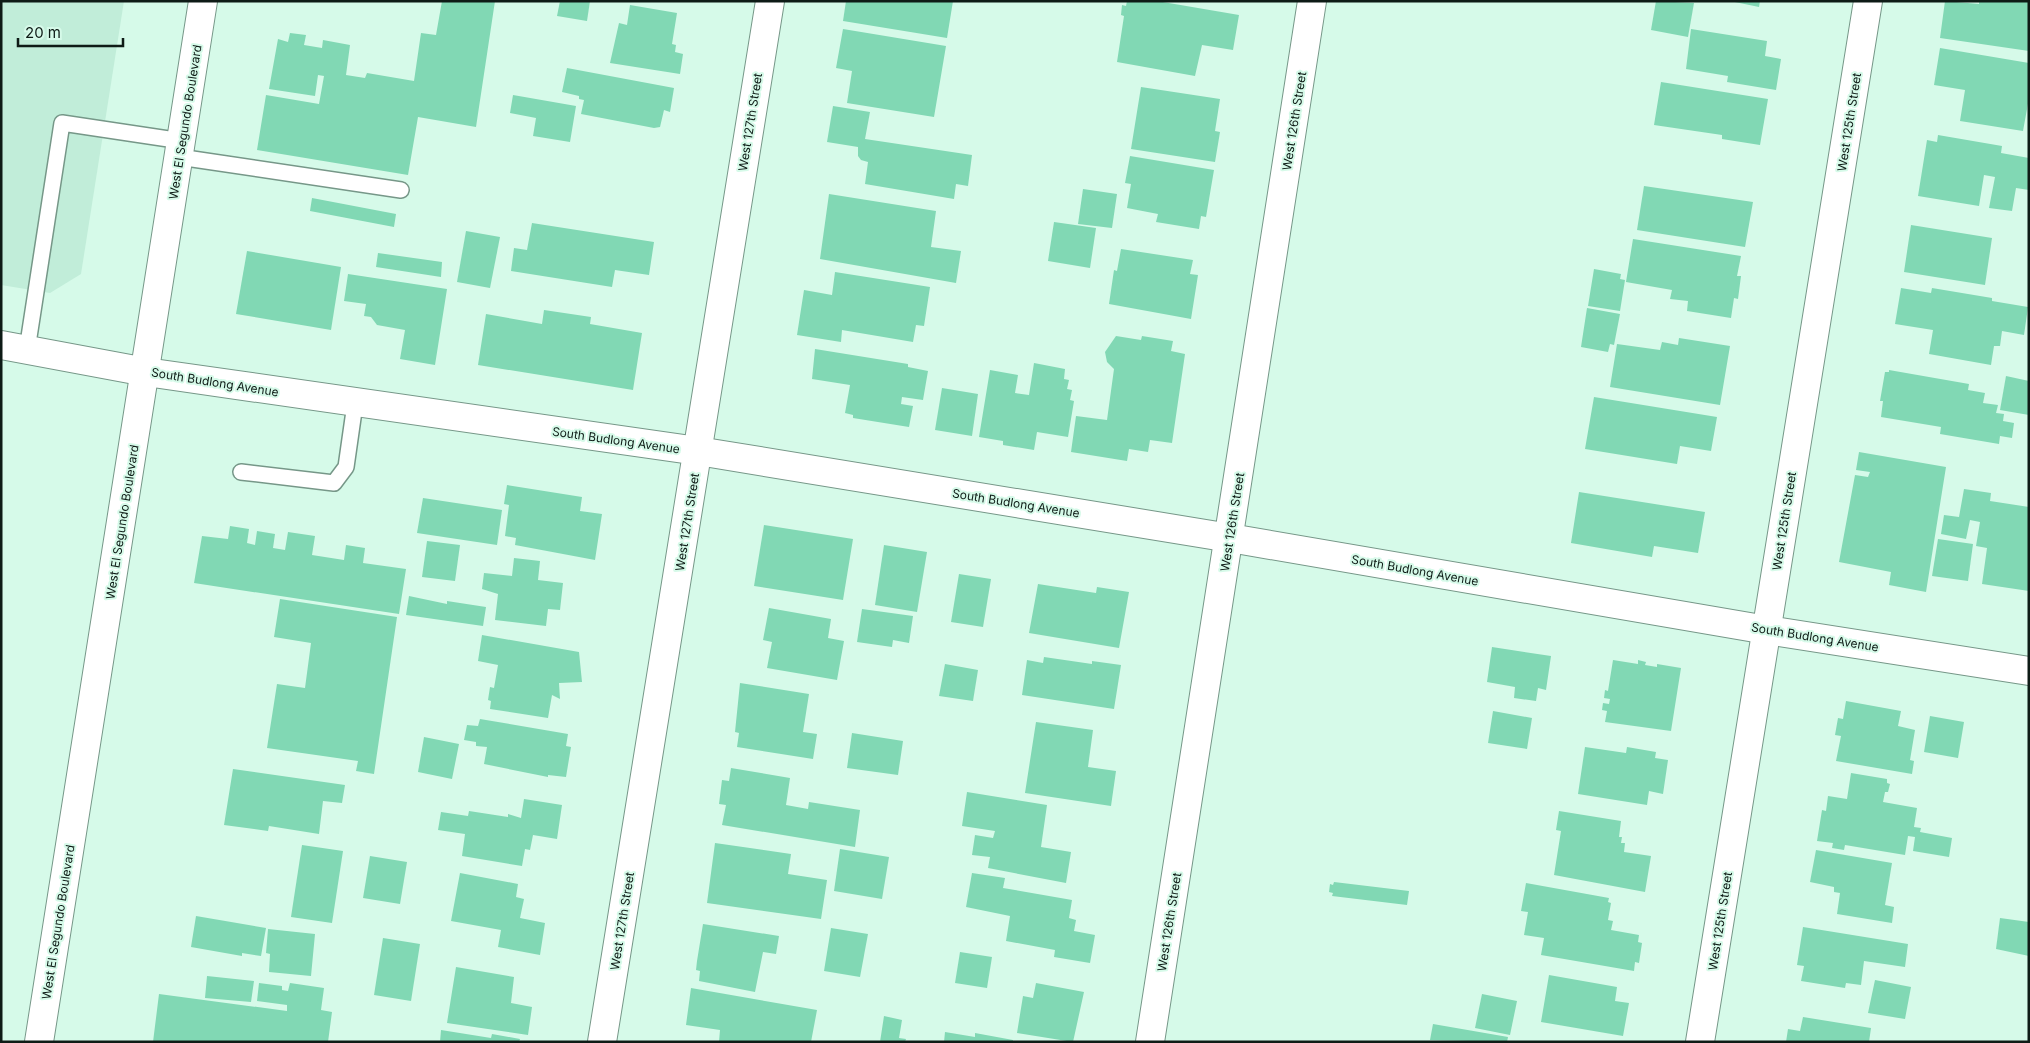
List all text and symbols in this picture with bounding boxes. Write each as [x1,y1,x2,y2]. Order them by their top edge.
scale bar [18,15,122,47]
text: 20 m [25,23,61,42]
street label: West El Segundo Boulevard [165,44,205,200]
street label: West 126th Street [1279,70,1309,171]
street label: West 127th Street [735,72,765,172]
street label: West 125th Street [1834,72,1864,172]
street label: South Budlong Avenue [150,365,280,399]
street label: South Budlong Avenue [551,424,681,456]
street label: West El Segundo Boulevard [102,444,142,600]
street label: West 126th Street [1217,471,1247,572]
street label: West 125th Street [1769,471,1799,571]
street label: West 127th Street [672,472,702,572]
street label: South Budlong Avenue [951,486,1081,520]
street label: South Budlong Avenue [1350,551,1480,589]
street label: South Budlong Avenue [1750,620,1880,654]
street label: West El Segundo Boulevard [38,844,78,1000]
street label: West 127th Street [607,871,637,971]
street label: West 126th Street [1154,871,1184,972]
street label: West 125th Street [1705,871,1735,971]

